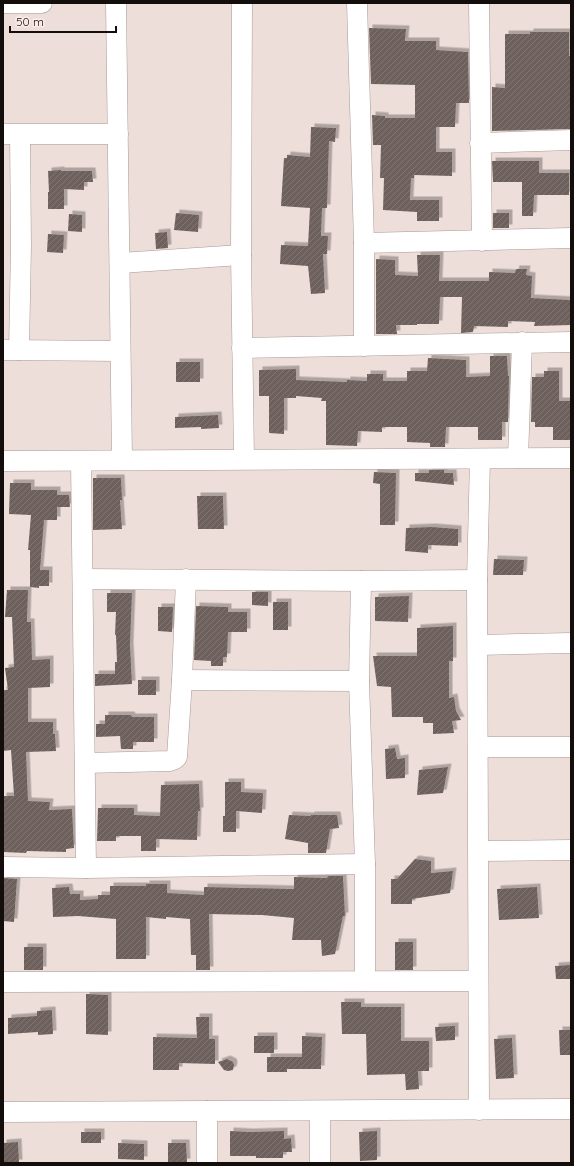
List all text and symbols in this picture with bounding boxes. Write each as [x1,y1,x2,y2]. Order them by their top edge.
scale bar [10,8,116,34]
text: 50 m [16,14,44,29]

